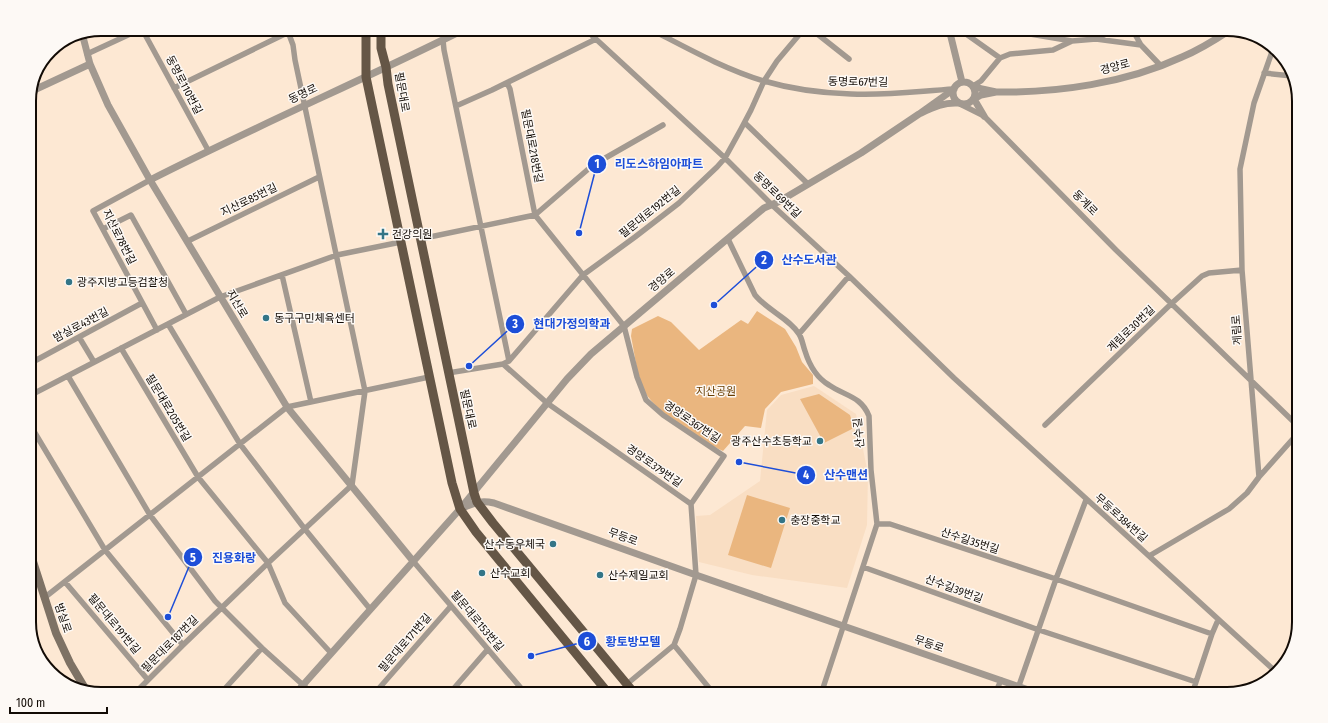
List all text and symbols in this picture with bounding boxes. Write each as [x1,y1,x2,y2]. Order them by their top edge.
street label: 동명로110번길 [163,53,205,117]
street label: 경양로 [1099,57,1131,77]
street label: 필문대로 [392,71,412,113]
street label: 동명로67번길 [828,75,888,89]
street label: 동명로 [286,82,320,106]
street label: 필문대로218번길 [518,108,546,184]
callout: 리도스하임아파트 [587,152,711,176]
text: 1 [594,157,600,171]
text: 리도스하임아파트 [615,157,703,171]
street label: 동명로69번길 [750,169,804,221]
street label: 지산로85번길 [219,181,279,219]
street label: 필문대로192번길 [617,183,683,241]
street label: 동계로 [1070,188,1100,218]
street label: 지산로78번길 [100,207,138,267]
marker: 건강의원 [377,228,389,240]
place label: 건강의원 [392,228,432,241]
callout: 산수도서관 [754,248,845,272]
text: 2 [760,253,767,267]
text: 산수도서관 [781,253,837,267]
street label: 경양로 [646,265,678,295]
place label: 광주지방고등검찰청 [77,276,168,289]
marker: 광주지방고등검찰청 [64,277,74,287]
street label: 지산로 [224,288,250,320]
street label: 계림로30번길 [1104,303,1158,355]
street label: 밤실로43번길 [51,305,111,345]
place label: 동구구민체육센터 [274,312,355,325]
callout: 현대가정의학과 [505,312,619,336]
marker: 동구구민체육센터 [261,313,271,323]
street label: 계림로 [1229,314,1245,346]
text: 3 [511,317,518,331]
text: 현대가정의학과 [533,317,611,331]
street label: 필문대로205번길 [143,372,193,444]
park label: 지산공원 [696,385,736,398]
street label: 필문대로 [457,388,479,430]
street label: 경양로367번길 [661,398,723,446]
street label: 산수길 [851,417,867,449]
place label: 광주산수초등학교 [731,435,812,448]
marker: 광주산수초등학교 [815,436,825,446]
street label: 경양로379번길 [624,442,684,490]
callout: 산수맨션 [796,463,876,487]
text: 4 [803,468,809,482]
text: 산수맨션 [824,468,868,482]
street label: 무등로384번길 [1092,491,1150,545]
place label: 충장중학교 [790,514,841,527]
marker: 충장중학교 [777,515,787,525]
street label: 산수길35번길 [939,525,1001,557]
street label: 무등로 [607,526,639,548]
place label: 산수동우체국 [484,538,545,551]
marker: 산수동우체국 [548,539,558,549]
callout: 진용화랑 [183,545,264,569]
text: 5 [190,551,196,565]
text: 진용화랑 [212,551,256,565]
place label: 산수교회 [490,567,530,580]
marker: 산수교회 [477,568,487,578]
place label: 산수제일교회 [608,569,669,582]
marker: 산수제일교회 [595,570,605,580]
street label: 산수길39번길 [923,572,985,606]
street label: 필문대로153번길 [448,588,506,654]
street label: 필문대로191번길 [85,591,143,657]
street label: 밤실로 [52,602,74,634]
street label: 필문대로171번길 [376,611,434,675]
street label: 필문대로187번길 [139,613,201,675]
callout: 황토방모텔 [577,629,669,653]
street label: 무등로 [913,633,945,655]
text: 6 [584,635,590,649]
text: 황토방모텔 [605,635,661,649]
scale bar [10,689,107,715]
text: 100 m [16,696,45,710]

